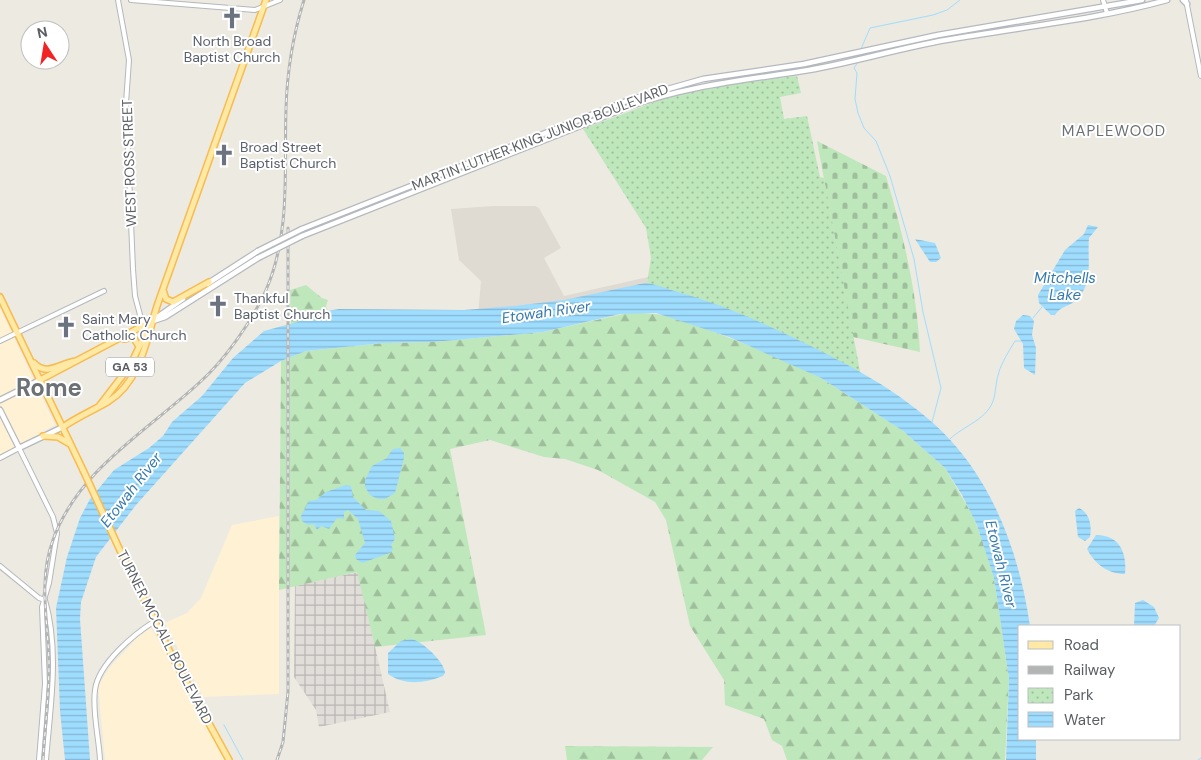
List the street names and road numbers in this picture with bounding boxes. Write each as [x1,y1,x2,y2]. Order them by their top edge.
street label: MARTIN LUTHER KING JUNIOR BOULEVARD [409,80,671,194]
street label: WEST ROSS STREET [118,99,140,227]
road number: GA 53 [106,358,154,377]
street label: TURNER MCCALL BOULEVARD [113,547,217,727]

